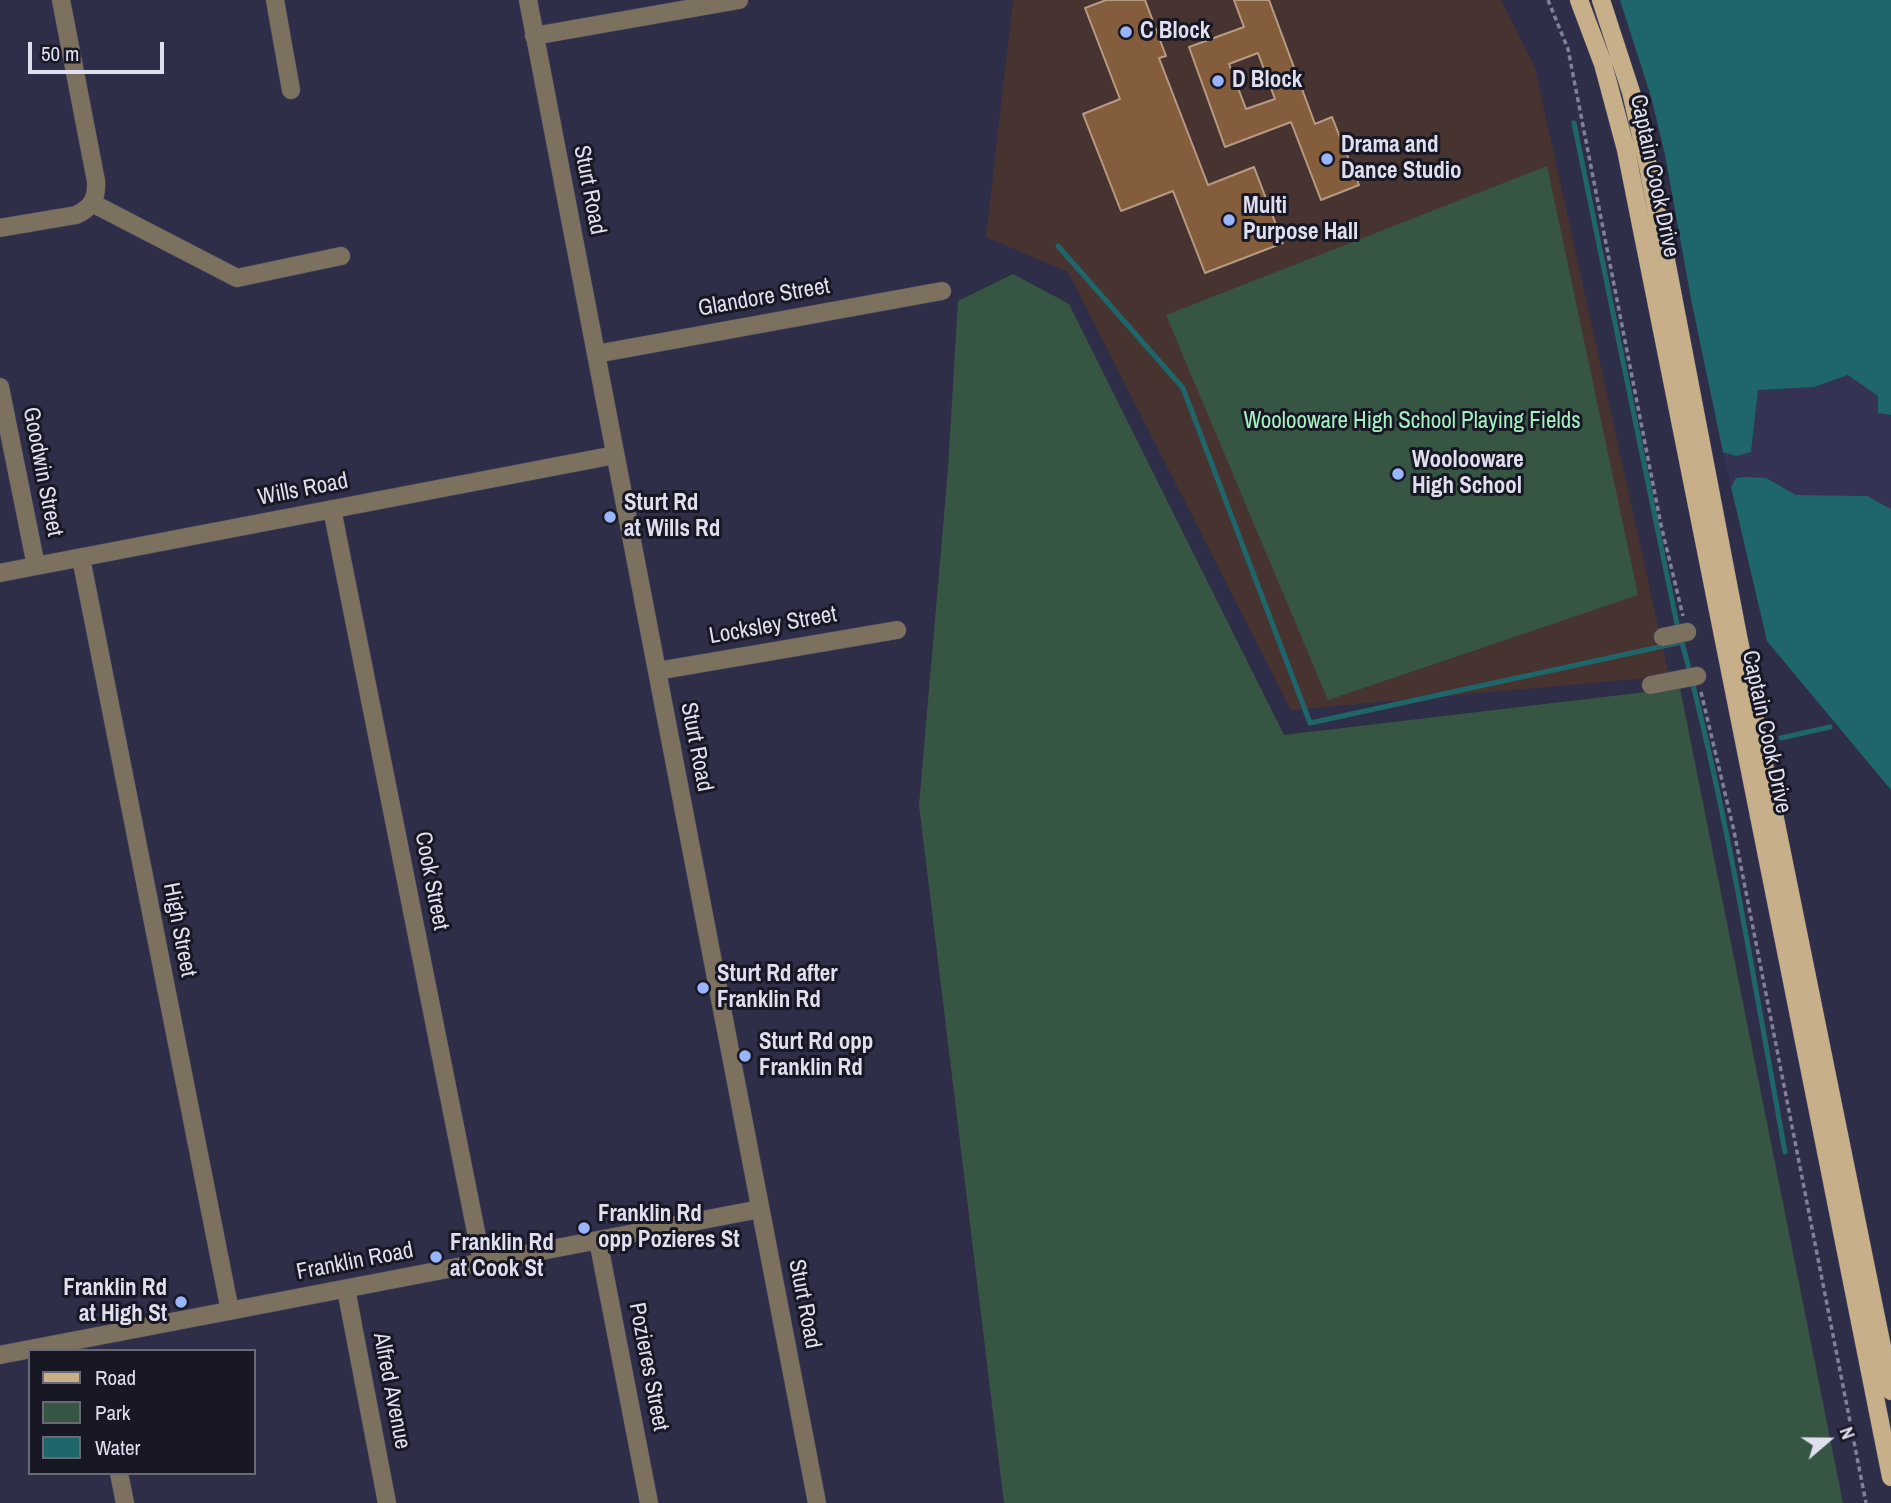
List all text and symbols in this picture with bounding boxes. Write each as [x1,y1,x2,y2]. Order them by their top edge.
place label: C Block [1140,18,1210,46]
marker: C Block [1118,24,1134,40]
scale bar [32,28,168,72]
text: 50 m [41,39,79,68]
place label: D Block [1232,67,1302,95]
marker: D Block [1210,73,1226,89]
street label: Captain Cook Drive [1623,92,1685,260]
place label: Drama and Dance Studio [1341,132,1462,186]
street label: Sturt Road [567,143,611,237]
marker: Drama and Dance Studio [1319,151,1335,167]
place label: Multi Purpose Hall [1243,193,1358,247]
marker: Multi Purpose Hall [1221,212,1237,228]
street label: Glandore Street [696,273,832,323]
street label: Goodwin Street [16,405,68,539]
park label: Woolooware High School Playing Fields [1243,408,1581,436]
place label: Woolooware High School [1412,447,1524,501]
marker: Woolooware High School [1390,466,1406,482]
street label: Wills Road [256,468,350,512]
place label: Sturt Rd at Wills Rd [624,490,720,544]
marker: Sturt Rd at Wills Rd [602,509,618,525]
street label: Locksley Street [707,601,839,651]
street label: Captain Cook Drive [1735,648,1797,816]
street label: Sturt Road [674,700,718,794]
street label: Cook Street [408,829,454,933]
street label: High Street [156,881,202,979]
place label: Sturt Rd after Franklin Rd [717,961,837,1015]
marker: Sturt Rd after Franklin Rd [695,980,711,996]
place label: Sturt Rd opp Franklin Rd [759,1029,873,1083]
marker: Sturt Rd opp Franklin Rd [737,1048,753,1064]
place label: Franklin Rd opp Pozieres St [598,1201,739,1255]
marker: Franklin Rd opp Pozieres St [576,1220,592,1236]
place label: Franklin Rd at Cook St [450,1230,554,1284]
street label: Franklin Road [294,1237,416,1287]
marker: Franklin Rd at Cook St [428,1249,444,1265]
street label: Sturt Road [782,1257,826,1351]
place label: Franklin Rd at High St [63,1275,167,1329]
marker: Franklin Rd at High St [173,1294,189,1310]
street label: Pozieres Street [622,1301,674,1433]
street label: Alfred Avenue [366,1330,416,1452]
legend [28,1349,256,1475]
text: Road [95,1363,136,1392]
text: Park [95,1398,130,1427]
north arrow [1793,1405,1863,1475]
text: N [1834,1423,1862,1443]
text: Water [95,1433,140,1462]

